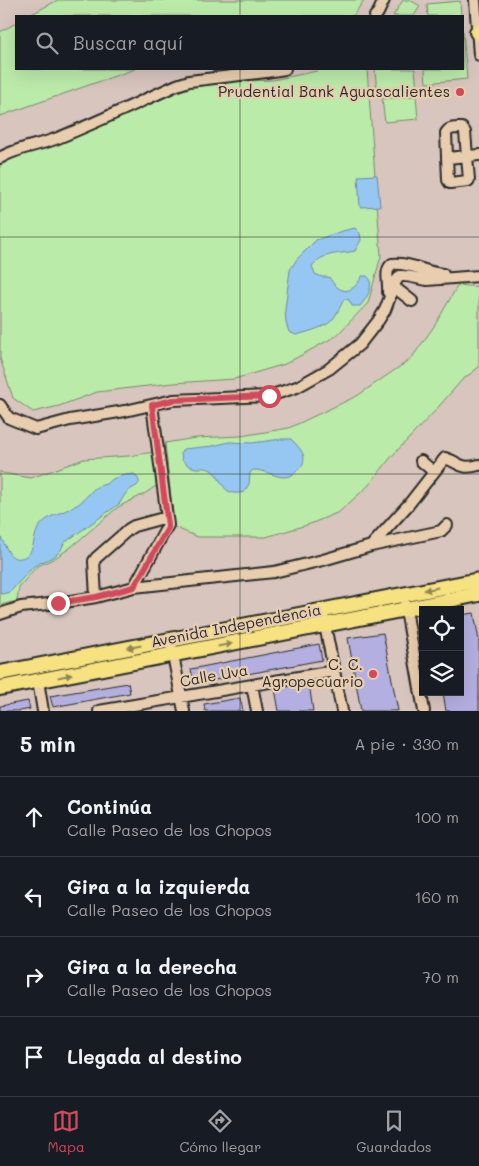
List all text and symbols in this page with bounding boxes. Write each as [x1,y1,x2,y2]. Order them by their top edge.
search box [15,15,464,70]
icon: search [33,29,61,57]
text: Buscar aquí [73,30,183,55]
place label: Prudential Bank Aguascalientes [218,81,450,101]
marker: Prudential Bank Aguascalientes [454,86,466,98]
route start [258,385,281,408]
one-way arrow [423,586,439,594]
route end [47,592,70,615]
street label: Avenida Independencia [149,599,323,651]
map controls [419,606,464,696]
button: locate [419,606,464,651]
one-way arrow [217,641,232,649]
one-way arrow [126,644,142,652]
button: layers [419,651,464,696]
place label: C. C. Agropecuario [262,654,363,691]
street label: Calle Uva [178,659,250,691]
marker: C. C. Agropecuario [367,668,379,680]
one-way arrow [57,672,73,680]
text: 5 min [20,730,76,757]
text: A pie · 330 m [354,733,459,754]
text: Continúa [67,794,152,819]
icon: ahead [20,803,48,831]
text: 100 m [414,806,459,827]
text: Calle Paseo de los Chopos [67,819,272,840]
text: Gira a la izquierda [67,874,250,899]
icon: left [20,883,48,911]
text: 160 m [414,886,459,907]
text: Calle Paseo de los Chopos [67,899,272,920]
text: Gira a la derecha [67,954,237,979]
icon: right [20,963,48,991]
text: 70 m [422,966,459,987]
text: Calle Paseo de los Chopos [67,979,272,1000]
icon: arrive [20,1043,48,1071]
text: Llegada al destino [67,1044,242,1069]
tab: Mapa [47,1107,85,1156]
tab: Cómo llegar [180,1107,261,1156]
tab: Guardados [356,1107,432,1156]

